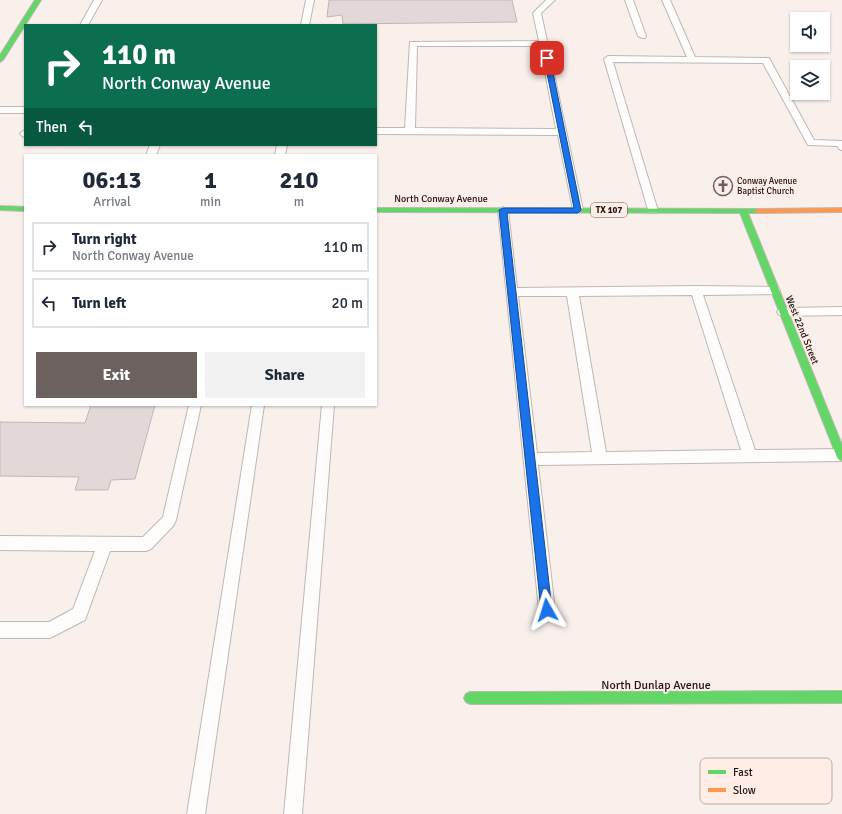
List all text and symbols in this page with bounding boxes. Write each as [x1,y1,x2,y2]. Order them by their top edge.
map controls [790,12,830,100]
button: sound [790,12,830,52]
text: 110 m [102,38,176,72]
icon: right [36,40,88,92]
pin [530,41,564,75]
icon: arrive [536,47,558,69]
button: layers [790,60,830,100]
text: North Conway Avenue [102,72,271,94]
icon: left [75,116,97,138]
text: Then [36,118,67,136]
text: 06:13 [83,165,141,195]
text: 1 [204,165,217,195]
text: 210 [280,165,318,195]
church icon: Conway Avenue Baptist Church [712,175,734,197]
place label: Conway Avenue Baptist Church [737,176,798,197]
street label: North Conway Avenue [394,193,488,205]
text: Arrival [93,194,131,210]
text: min [200,194,221,210]
text: m [294,194,304,210]
road number: TX 107 [591,203,627,217]
text: Turn right [72,230,137,248]
icon: right [38,236,60,258]
text: 110 m [323,238,363,256]
text: North Conway Avenue [72,248,194,264]
icon: left [38,292,60,314]
text: Turn left [72,294,126,312]
text: 20 m [332,294,363,312]
street label: West 22nd Street [783,294,821,367]
button: Exit [36,352,197,398]
button: Share [205,352,365,398]
position arrow [526,589,568,631]
street label: North Dunlap Avenue [601,678,711,693]
legend [700,758,832,804]
text: Fast [733,766,753,779]
text: Slow [733,784,756,797]

